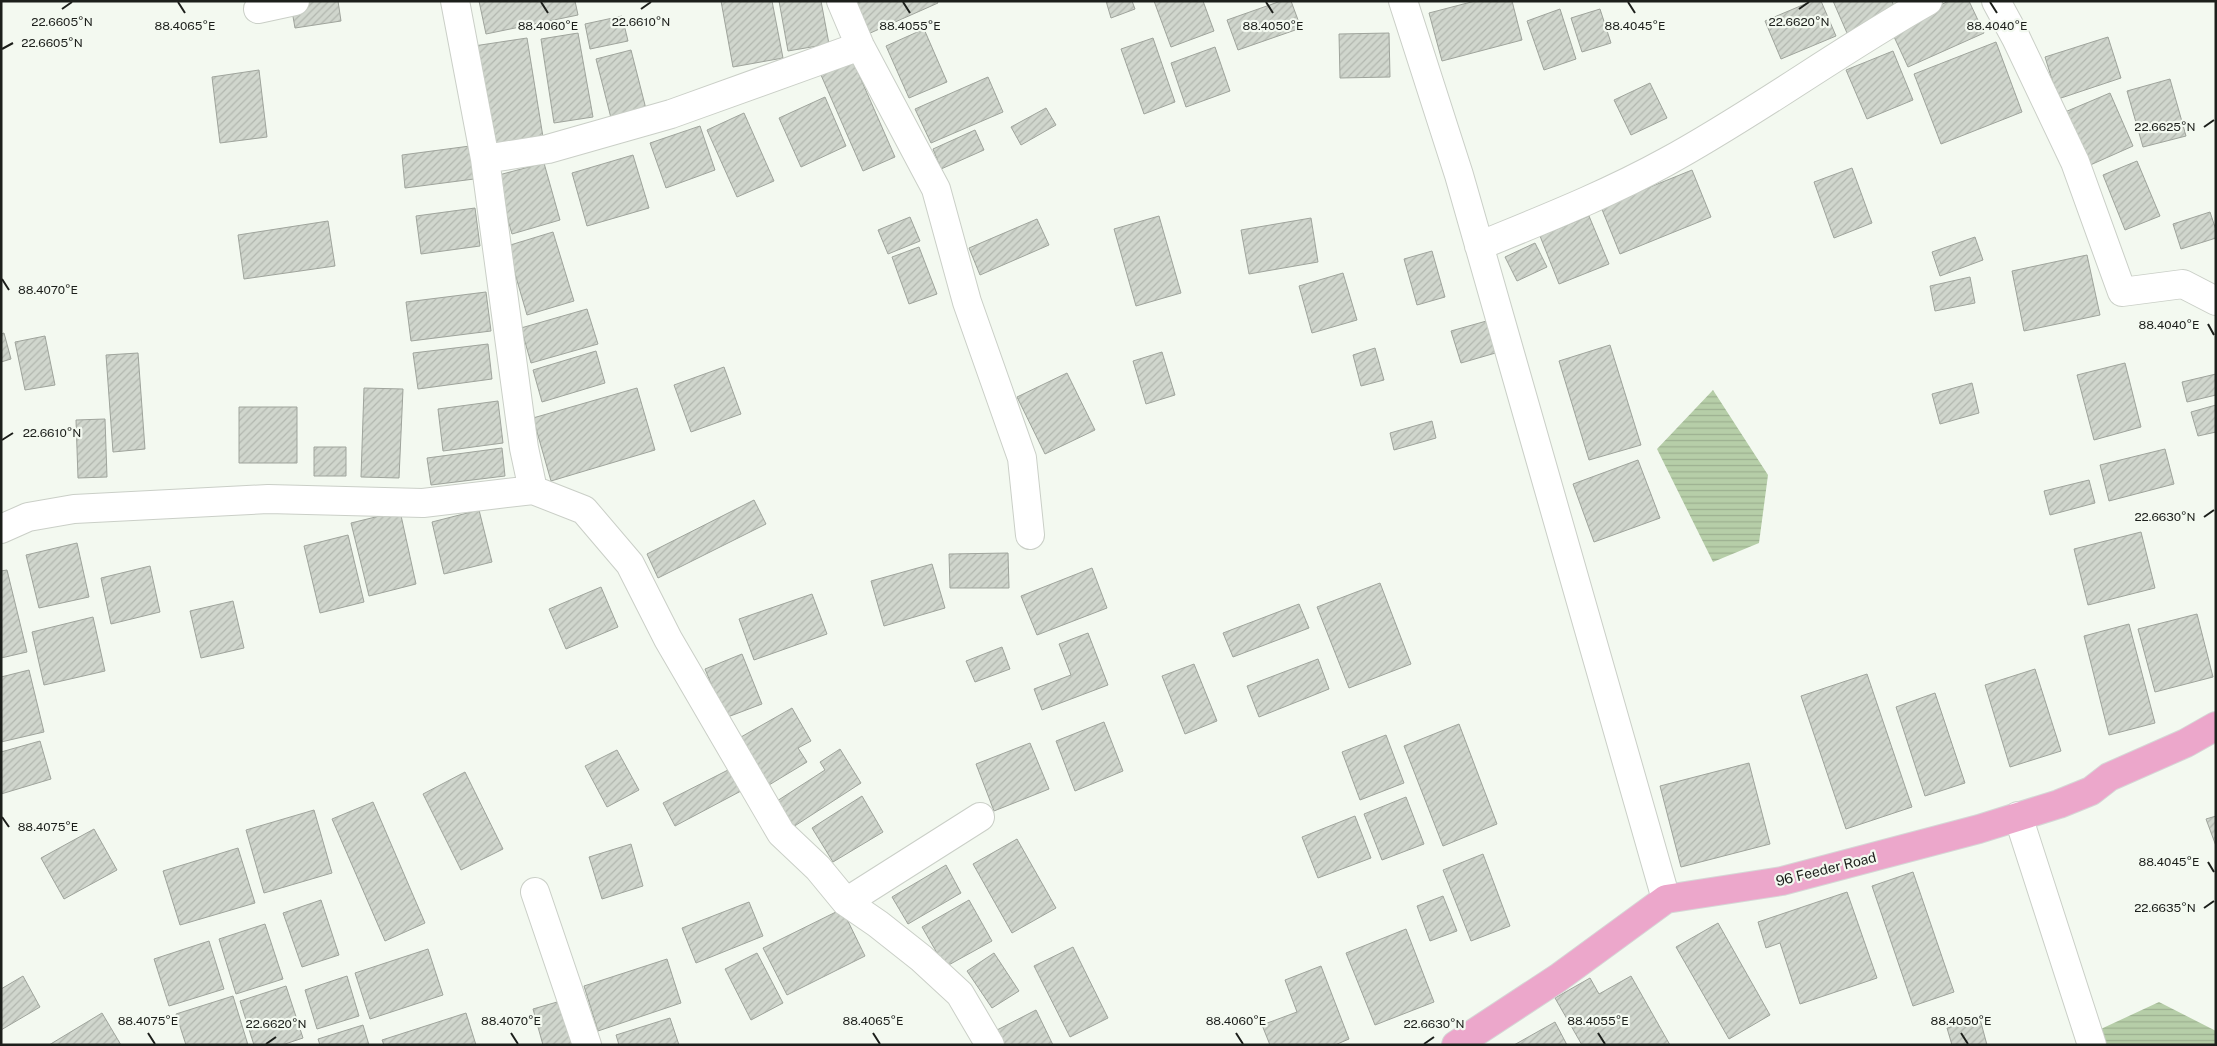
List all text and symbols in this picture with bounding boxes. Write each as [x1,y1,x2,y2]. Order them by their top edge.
text: 22.6605°N [31,15,93,29]
text: 22.6610°N [612,15,670,29]
text: 22.6620°N [1769,15,1829,29]
text: 88.4065°E [154,19,216,33]
text: 88.4060°E [518,19,578,33]
text: 88.4055°E [879,19,941,33]
text: 88.4050°E [1242,19,1304,33]
text: 88.4045°E [1604,19,1666,33]
text: 88.4040°E [1967,19,2027,33]
text: 22.6605°N [21,36,83,50]
text: 22.6625°N [2134,120,2196,134]
text: 88.4070°E [18,283,78,297]
text: 88.4040°E [2139,318,2199,332]
text: 22.6610°N [23,426,81,440]
text: 22.6630°N [2134,510,2196,524]
text: 88.4075°E [18,820,78,834]
street label: 96 Feeder Road [1774,849,1878,889]
text: 88.4045°E [2138,855,2200,869]
text: 22.6635°N [2134,901,2196,915]
text: 88.4075°E [118,1014,178,1028]
text: 88.4070°E [481,1014,541,1028]
text: 88.4065°E [842,1014,904,1028]
text: 88.4060°E [1206,1014,1266,1028]
text: 88.4055°E [1567,1014,1629,1028]
text: 88.4050°E [1930,1014,1992,1028]
text: 22.6620°N [246,1017,306,1031]
text: 22.6630°N [1403,1017,1465,1031]

